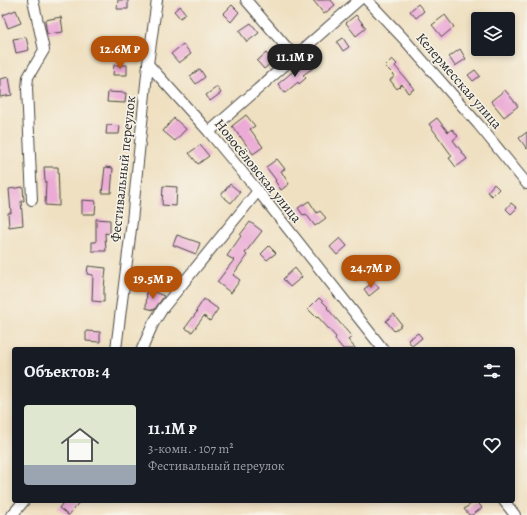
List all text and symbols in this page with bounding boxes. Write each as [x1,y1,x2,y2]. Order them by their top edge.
map controls [471,12,515,56]
button: layers [471,12,515,56]
street label: Келермесская улица [412,29,507,134]
pin: 12.6M ₽ [83,36,157,70]
text: 12.6M ₽ [100,40,140,57]
pin: 11.1M ₽ [258,44,332,78]
text: 11.1M ₽ [276,48,314,65]
street label: Фестивальный переулок [106,95,140,243]
street label: Новосёловская улица [210,115,306,227]
pin: 24.7M ₽ [334,255,408,289]
text: 24.7M ₽ [350,259,392,276]
pin: 19.5M ₽ [116,266,190,300]
text: 19.5M ₽ [133,270,173,287]
text: Объектов: 4 [24,360,110,383]
icon: filters [481,360,503,382]
text: 11.1M ₽ [148,417,197,440]
icon: home [56,421,104,469]
icon: heart [481,434,503,456]
text: 3-комн. · 107 m² [148,440,234,457]
text: Фестивальный переулок [148,457,285,474]

